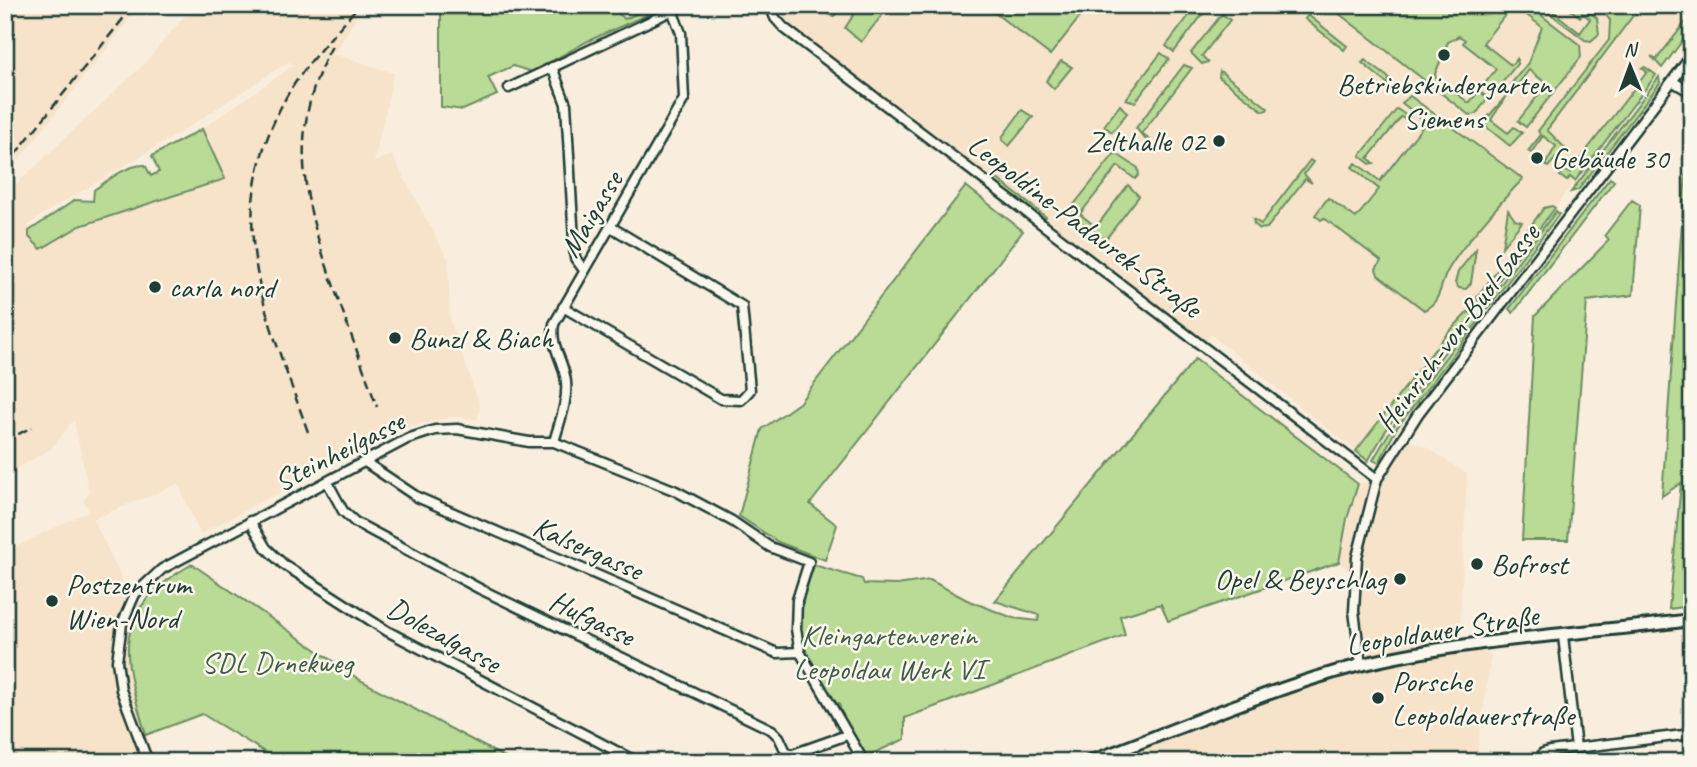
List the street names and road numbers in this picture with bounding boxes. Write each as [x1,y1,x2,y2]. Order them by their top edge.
street label: Leopoldine-Padaurek-Straße [960,126,1211,328]
street label: Maigasse [551,162,633,264]
street label: Heinrich-von-Buol-Gasse [1366,215,1549,440]
street label: Steinheilgasse [268,401,412,500]
street label: Kalsergasse [527,507,651,590]
street label: Hufgasse [543,581,643,656]
street label: Dolezalgasse [381,588,509,683]
street label: Leopoldauer Straße [1343,596,1543,664]

